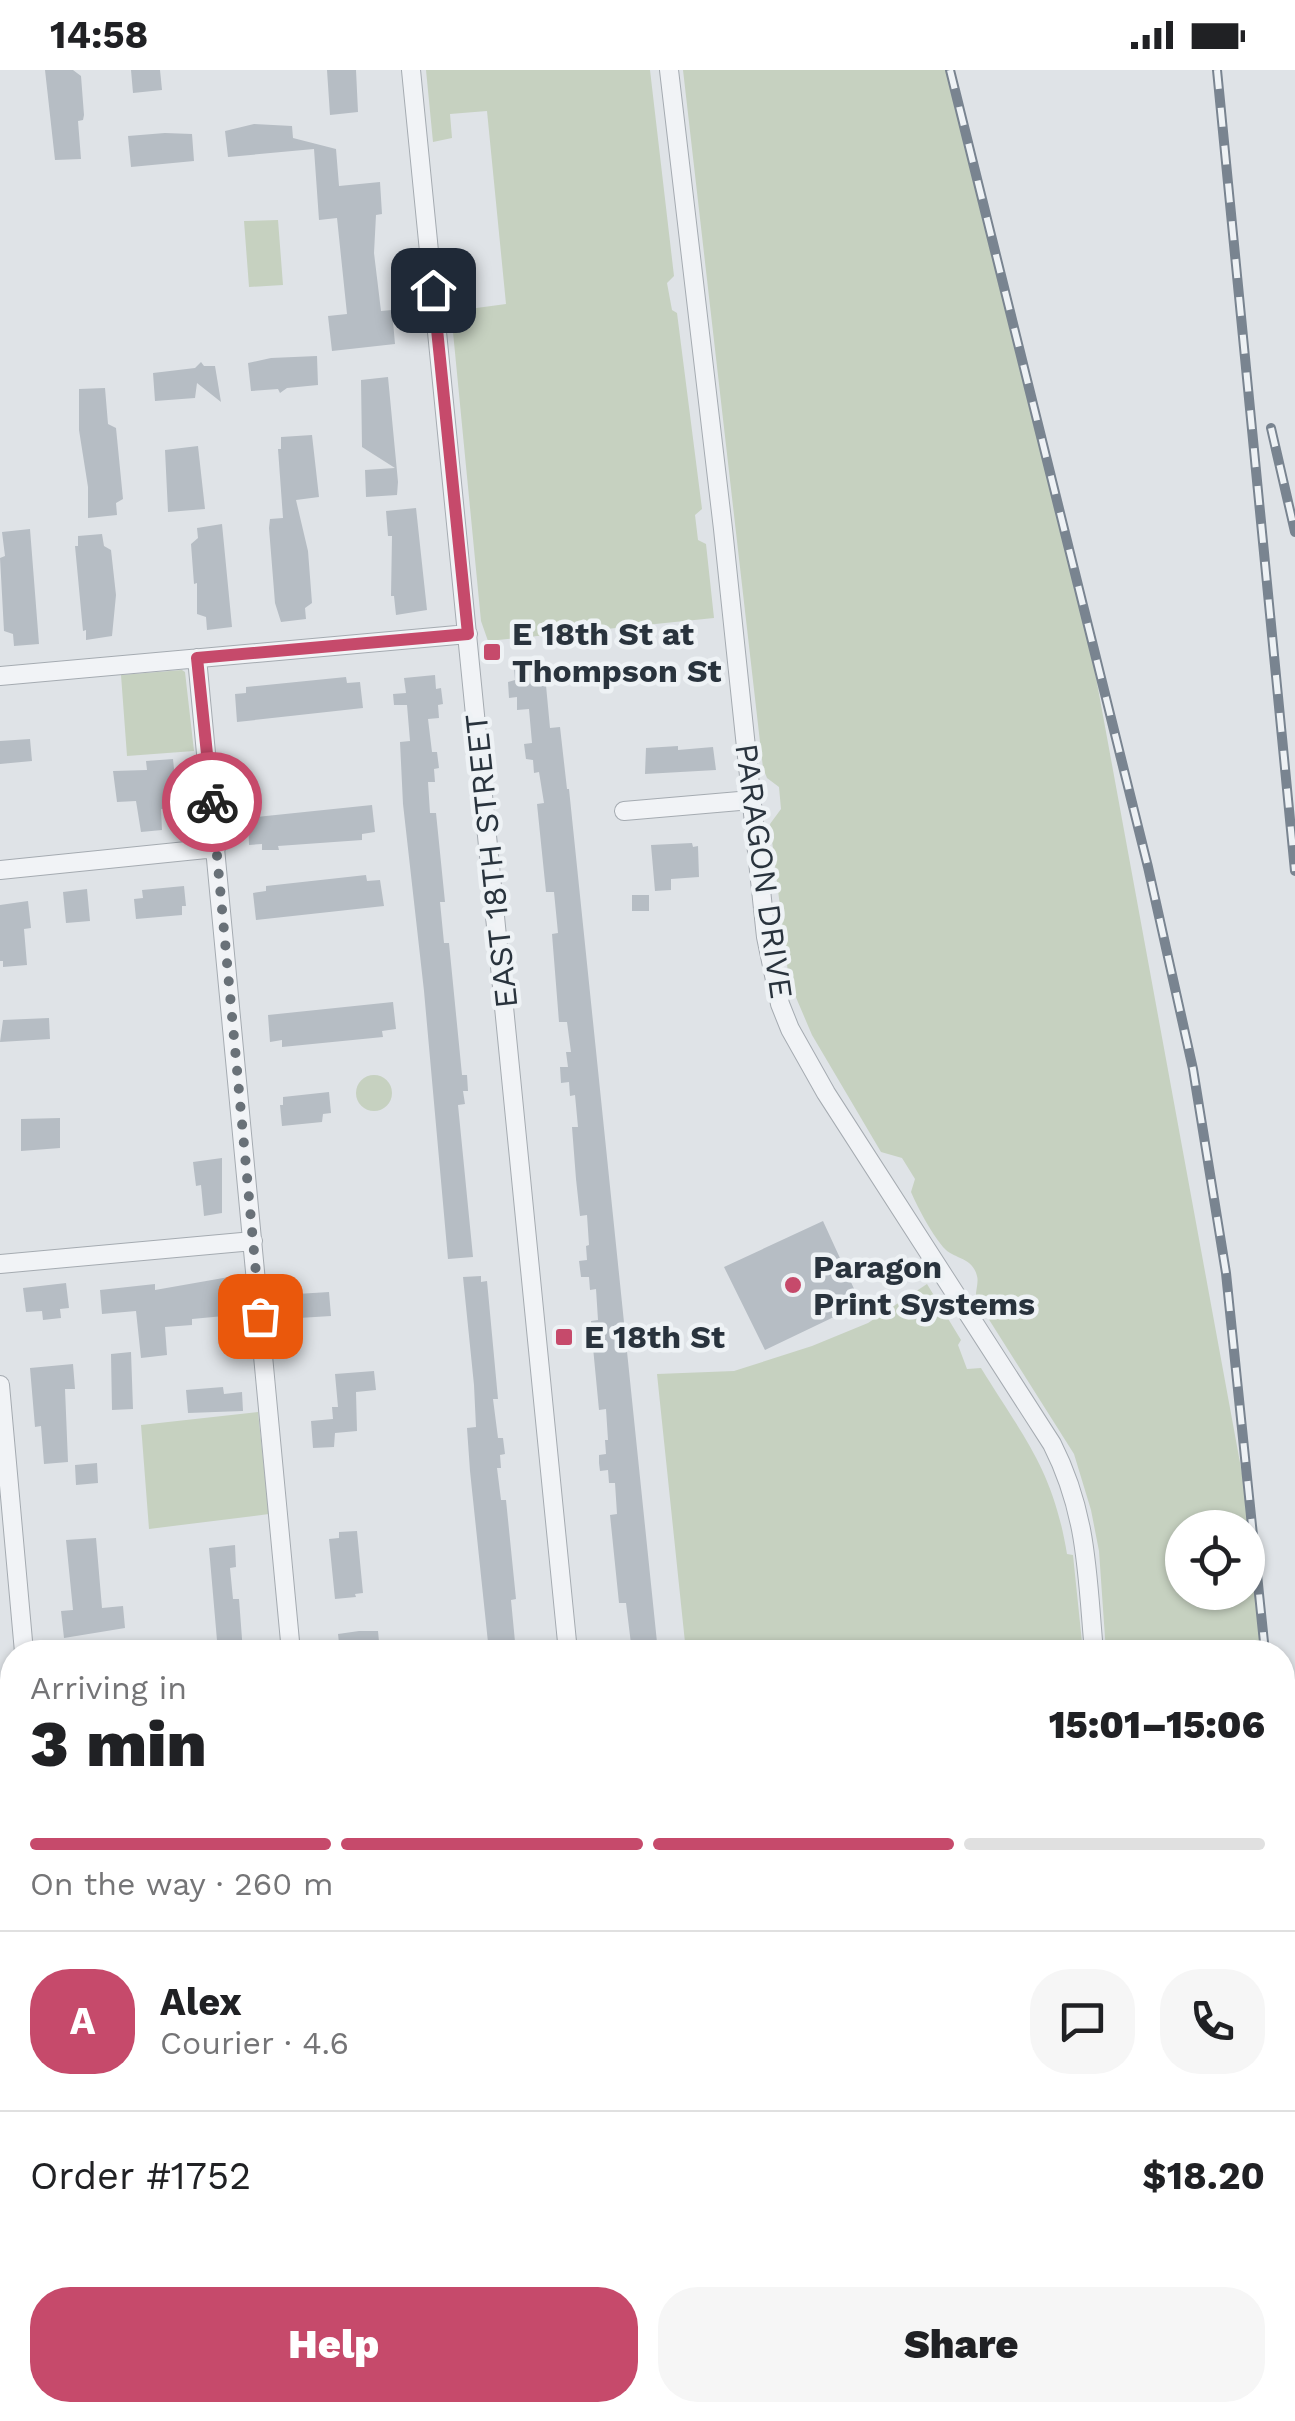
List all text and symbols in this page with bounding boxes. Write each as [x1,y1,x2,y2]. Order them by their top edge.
text: 14:58 [50,13,148,57]
pin [391,248,476,333]
icon: home [406,263,461,318]
place label: E 18th St at Thompson St [512,615,722,690]
marker: E 18th St at Thompson St [481,641,503,663]
street label: EAST 18TH STREET [457,712,525,1010]
street label: PARAGON DRIVE [727,741,801,1001]
courier [162,752,262,852]
icon: bike [185,775,240,830]
place label: Paragon Print Systems [813,1248,1035,1323]
pin [218,1274,303,1359]
marker: Paragon Print Systems [782,1274,804,1296]
icon: bag [233,1289,288,1344]
place label: E 18th St [584,1318,725,1356]
marker: E 18th St [553,1326,575,1348]
map controls [1165,1510,1265,1610]
button: locate [1165,1510,1265,1610]
text: Arriving in [30,1669,187,1707]
text: 15:01–15:06 [1049,1703,1265,1747]
text: 3 min [30,1706,207,1782]
text: On the way · 260 m [30,1865,334,1903]
button: chat [1030,1969,1135,2074]
button: phone [1160,1969,1265,2074]
text: Alex [160,1980,242,2024]
text: A [70,1999,95,2043]
text: Courier · 4.6 [160,2024,349,2062]
text: Order #1752 [30,2154,251,2198]
text: $18.20 [1142,2154,1265,2198]
button: Help [30,2287,638,2402]
button: Share [658,2287,1265,2402]

